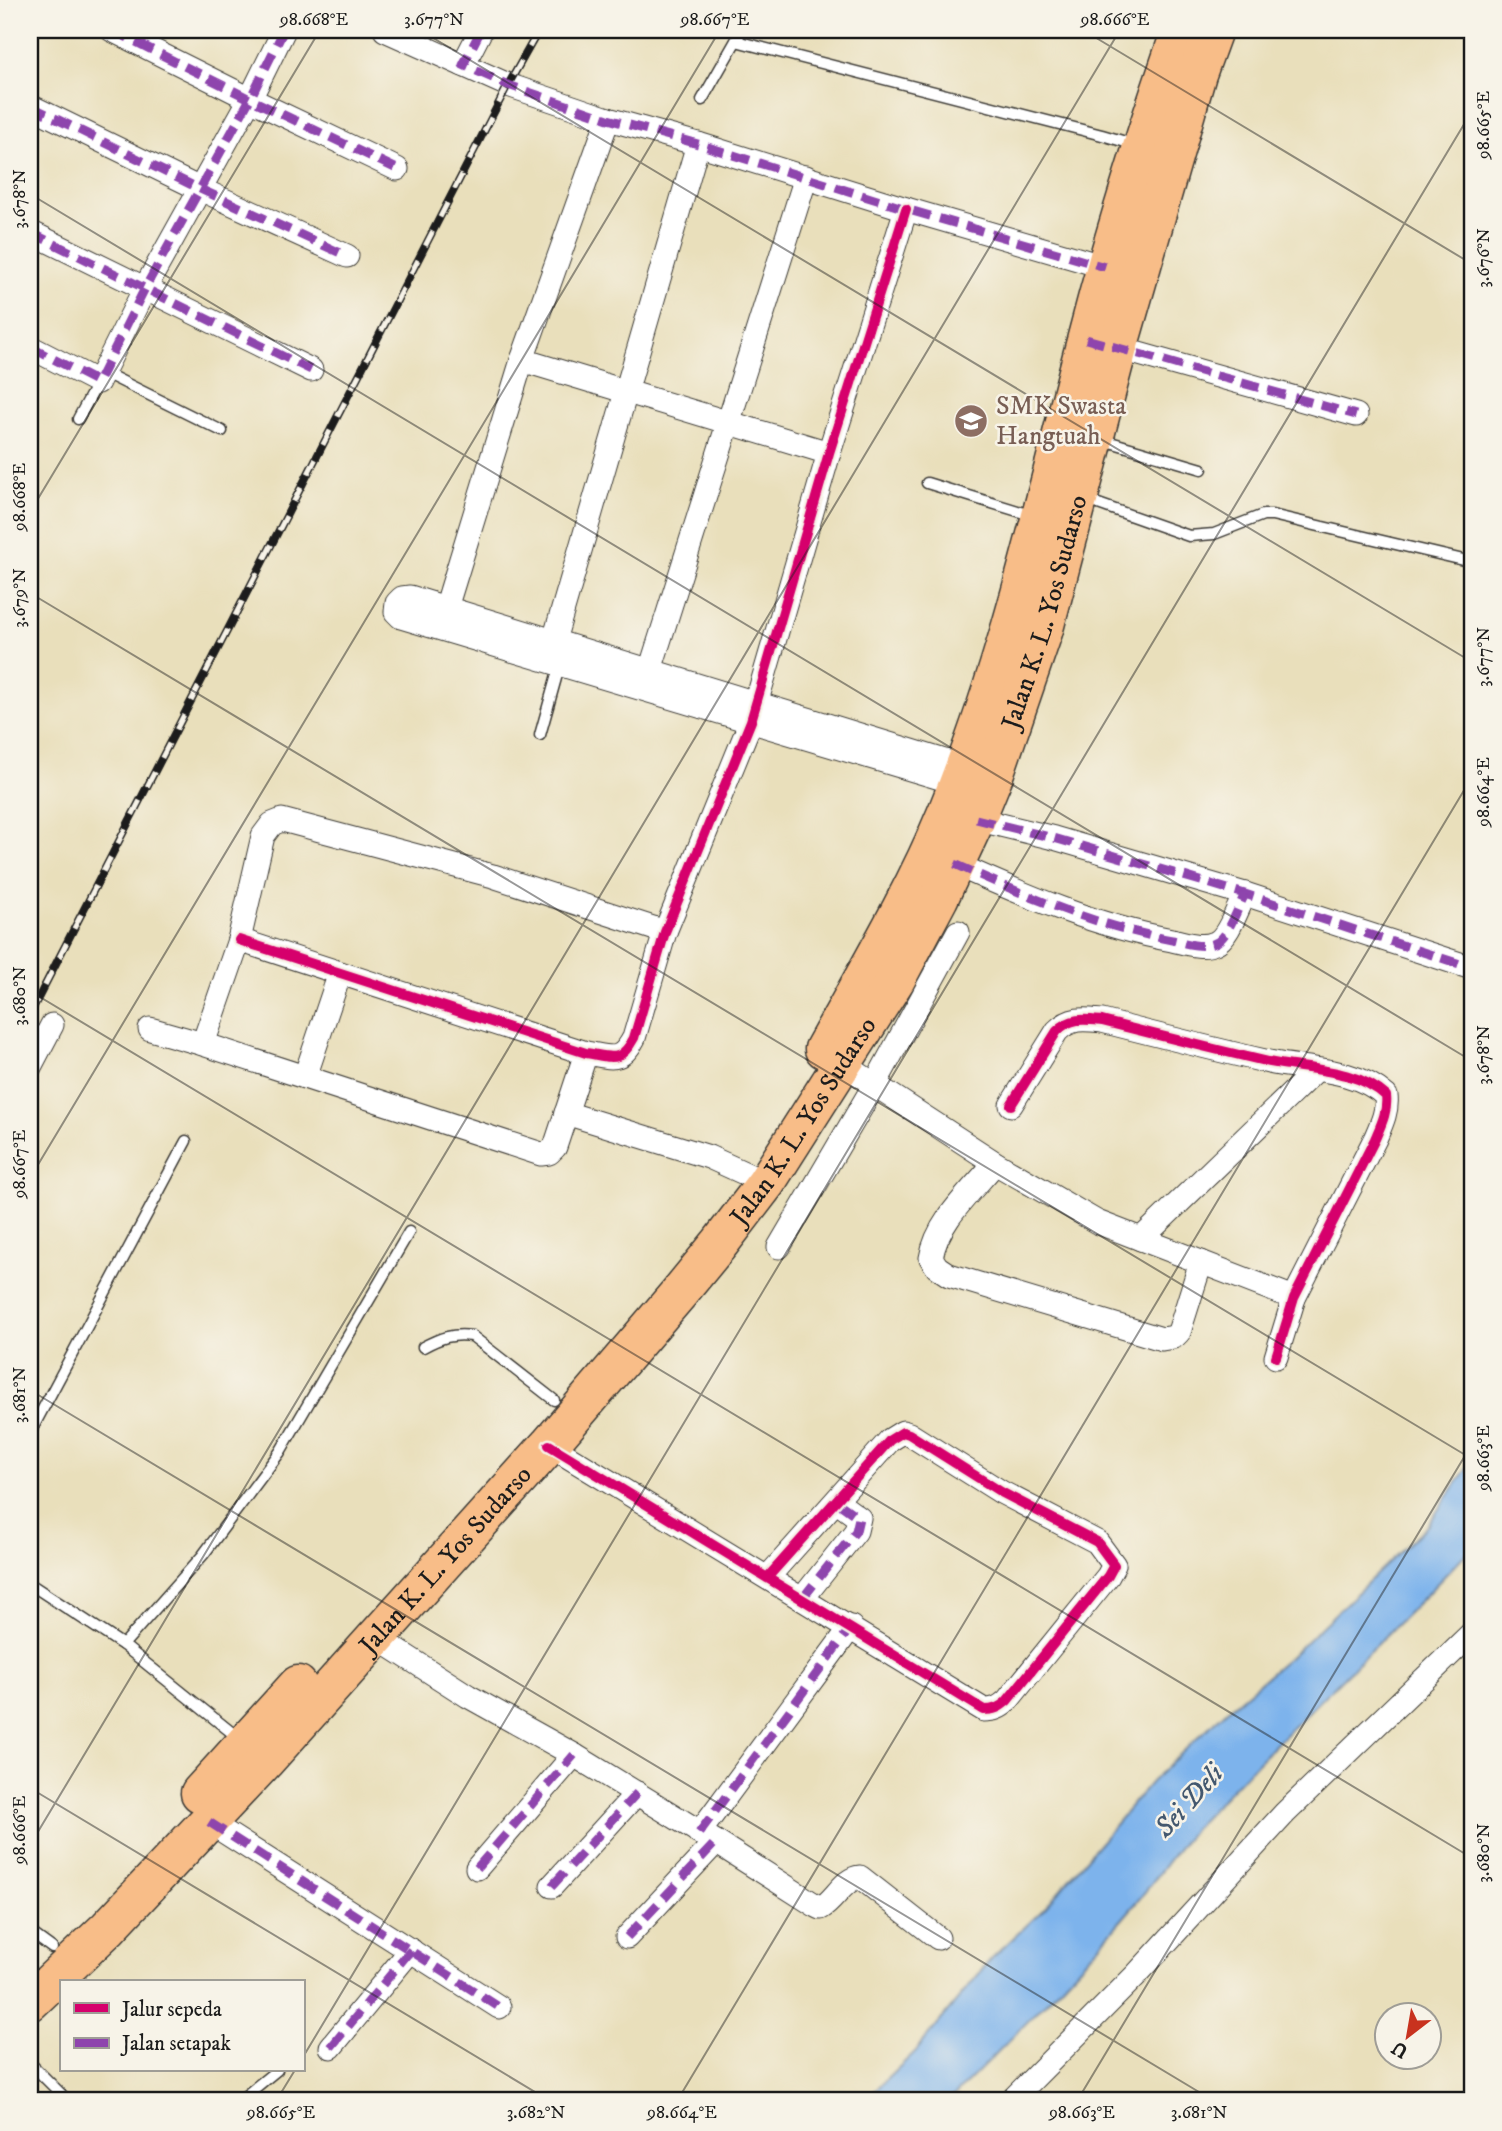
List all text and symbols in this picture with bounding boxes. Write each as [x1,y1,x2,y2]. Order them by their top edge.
text: 98.668°E [279,9,349,31]
text: 3.677°N [404,9,464,31]
text: 98.667°E [680,9,750,31]
text: 98.666°E [1080,9,1150,31]
text: 98.665°E [1473,91,1495,160]
text: 3.678°N [9,169,31,229]
text: 3.676°N [1473,228,1495,288]
place label: SMK Swasta Hangtuah [996,390,1126,453]
school or university icon: SMK Swasta Hangtuah [952,402,990,440]
text: 98.668°E [9,463,31,532]
street label: Jalan K. L. Yos Sudarso [994,492,1095,735]
text: 3.679°N [9,568,31,628]
text: 3.677°N [1473,627,1495,687]
text: 98.664°E [1473,757,1495,828]
text: 3.680°N [9,966,31,1026]
street label: Jalan K. L. Yos Sudarso [722,1011,884,1234]
text: 3.678°N [1473,1025,1495,1085]
text: 98.667°E [9,1129,31,1199]
text: 3.681°N [9,1367,31,1423]
text: 98.663°E [1473,1425,1495,1492]
street label: Jalan K. L. Yos Sudarso [351,1459,539,1663]
water label: Sei Deli [1146,1756,1232,1846]
text: 98.666°E [9,1795,31,1865]
text: 3.680°N [1473,1823,1495,1883]
legend [60,1980,304,2072]
text: Jalur sepeda [120,1997,222,2023]
north arrow [1372,2002,1442,2072]
text: Jalan setapak [120,2031,231,2057]
text: U [1388,2035,1412,2063]
text: 98.665°E [246,2102,315,2124]
text: 3.682°N [507,2102,566,2124]
text: 98.664°E [646,2102,717,2124]
text: 98.663°E [1048,2102,1115,2124]
text: 3.681°N [1171,2102,1227,2124]

